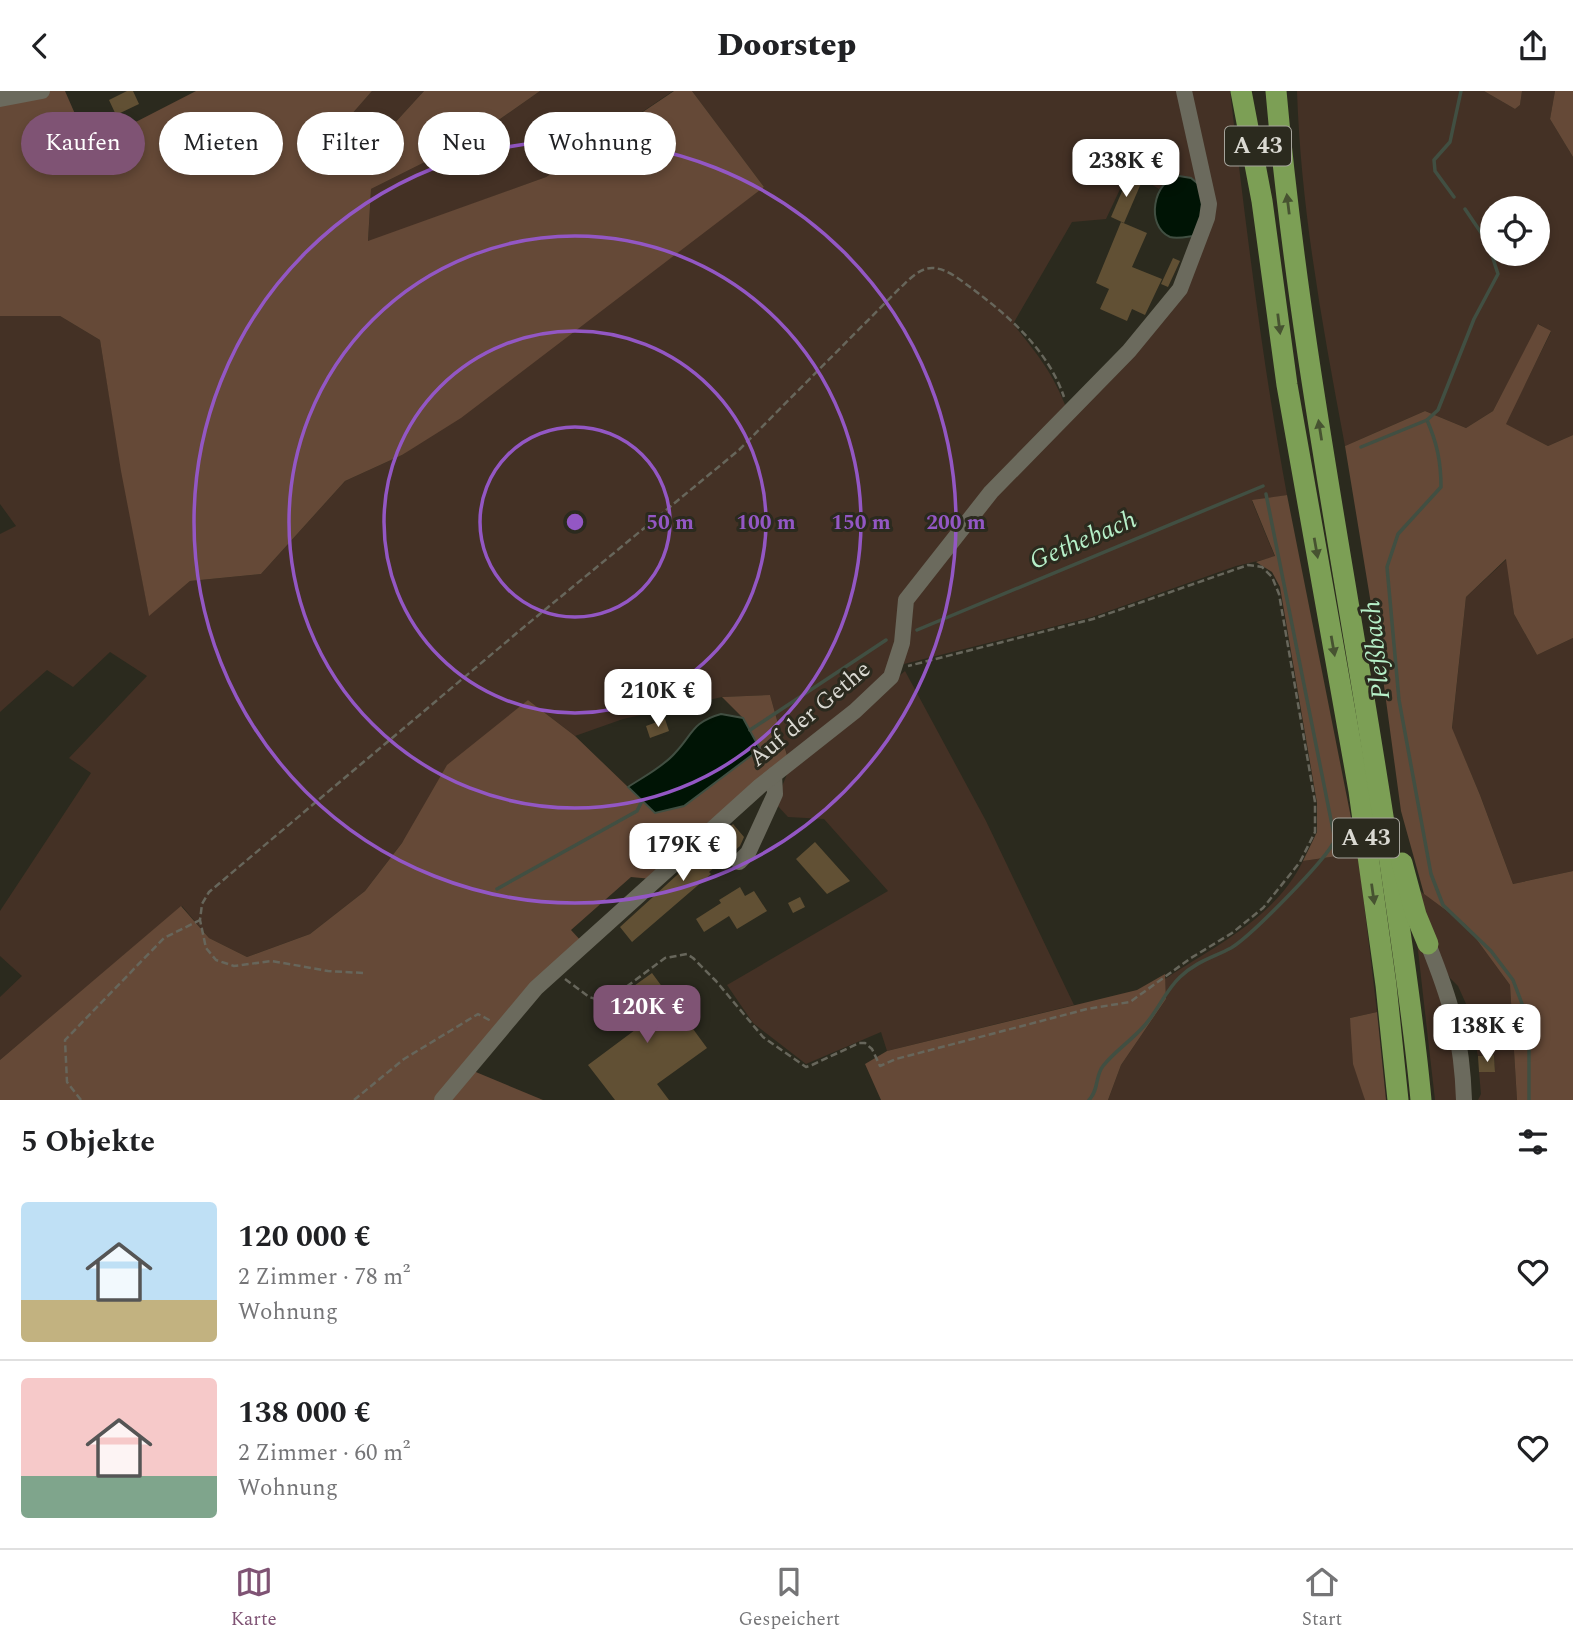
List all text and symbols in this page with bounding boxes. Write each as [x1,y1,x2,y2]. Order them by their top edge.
text: Doorstep [717,21,856,70]
icon: back [21,27,59,65]
icon: share [1514,27,1552,65]
chip: Kaufen [21,112,145,175]
chip: Mieten [159,112,283,175]
chip: Filter [297,112,404,175]
chip: Neu [418,112,510,175]
chip: Wohnung [524,112,676,175]
road number: A 43 [1225,127,1291,165]
pin: 238K € [1069,139,1183,199]
text: 238K € [1088,144,1164,179]
one-way arrow [1282,193,1293,215]
map controls [1480,196,1550,266]
button: locate [1480,196,1550,266]
one-way arrow [1274,313,1285,335]
one-way arrow [1314,419,1325,441]
water label: Gethebach [1023,499,1143,581]
text: 50 m [646,507,694,539]
text: 100 m [736,507,796,539]
text: 150 m [831,507,891,539]
text: 200 m [926,507,986,539]
centre of rings [563,510,587,534]
one-way arrow [1311,537,1322,559]
water label: Pleßbach [1351,599,1401,701]
one-way arrow [1328,635,1339,657]
street label: Auf der Gethe [741,652,879,776]
pin: 210K € [601,669,715,729]
text: 210K € [620,674,696,709]
road number: A 43 [1333,818,1399,857]
pin: 179K € [626,823,740,883]
text: 179K € [645,828,721,863]
one-way arrow [1368,883,1379,905]
pin: 120K € [590,985,704,1045]
text: 120K € [609,990,685,1025]
pin: 138K € [1430,1005,1544,1064]
text: 138K € [1449,1009,1525,1044]
text: 5 Objekte [21,1119,155,1165]
icon: filters [1514,1123,1552,1161]
text: 120 000 € [238,1214,371,1260]
icon: home [77,1230,161,1314]
icon: heart [1514,1253,1552,1291]
text: 2 Zimmer · 78 m² [238,1260,410,1295]
text: Wohnung [238,1295,338,1330]
text: 138 000 € [238,1390,371,1436]
icon: home [77,1406,161,1490]
icon: heart [1514,1429,1552,1467]
text: 2 Zimmer · 60 m² [238,1436,410,1471]
text: Wohnung [238,1471,338,1506]
tab: Karte [231,1563,277,1634]
tab: Gespeichert [738,1563,840,1634]
tab: Start [1302,1563,1342,1634]

